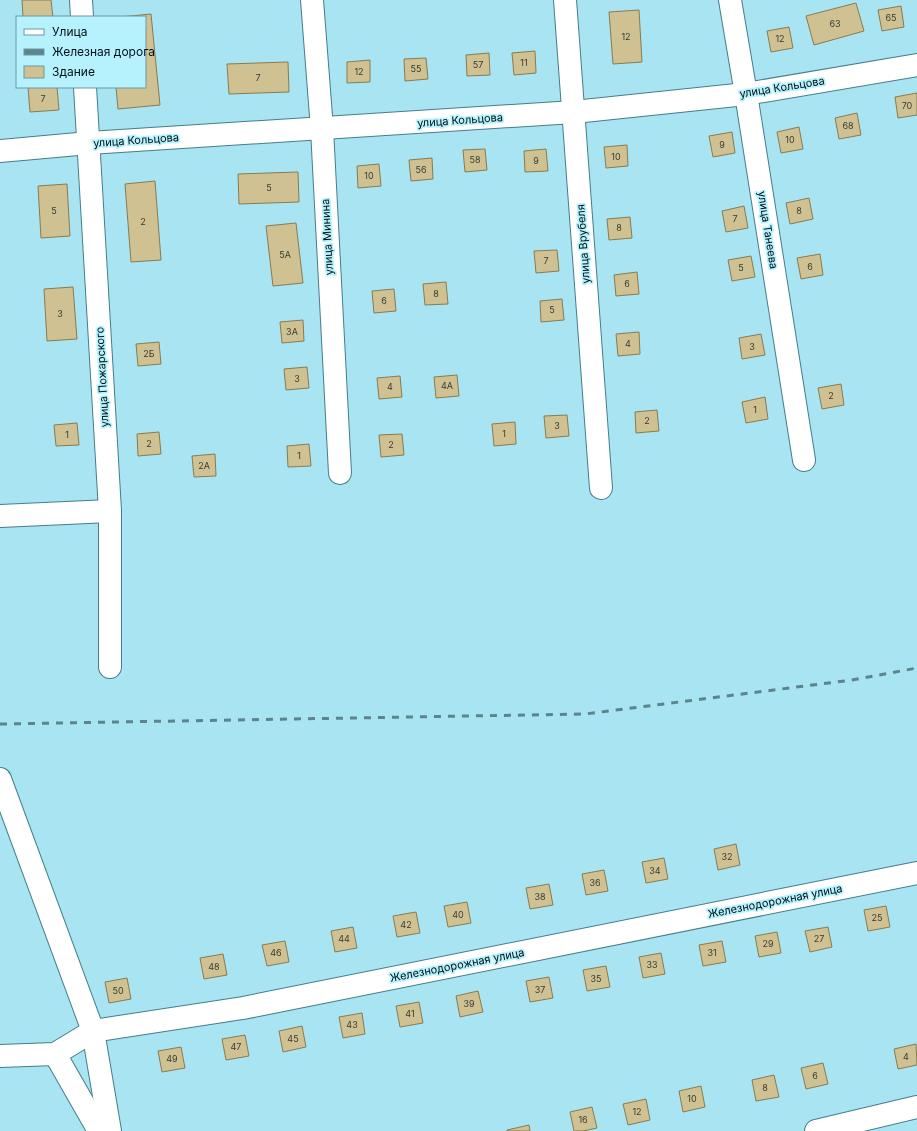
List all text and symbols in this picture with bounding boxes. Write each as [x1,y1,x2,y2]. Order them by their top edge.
house number: 65 [885,12,897,23]
legend [16,16,146,88]
house number: 63 [829,18,841,29]
text: Улица [52,24,87,39]
house number: 12 [621,31,631,42]
house number: 12 [775,33,785,44]
text: Железная дорога [52,44,155,59]
house number: 11 [520,57,528,68]
house number: 57 [473,59,483,70]
house number: 55 [411,63,421,74]
text: Здание [52,64,95,79]
house number: 12 [354,66,364,77]
house number: 7 [255,72,261,83]
street label: улица Кольцова [738,73,826,101]
house number: 7 [40,93,46,104]
house number: 70 [902,100,913,111]
street label: улица Кольцова [417,110,503,130]
house number: 68 [842,120,854,131]
street label: улица Кольцова [93,130,179,150]
house number: 10 [785,134,795,145]
house number: 9 [719,139,725,150]
house number: 10 [611,151,621,162]
house number: 58 [469,154,481,165]
house number: 9 [533,155,539,166]
house number: 56 [415,164,427,175]
house number: 10 [364,170,374,181]
house number: 5 [266,182,272,193]
street label: улица Танеева [755,190,781,270]
street label: улица Минина [318,198,336,276]
street label: улица Врубеля [573,204,593,284]
house number: 5 [51,205,57,216]
house number: 8 [796,205,802,216]
house number: 7 [732,213,738,224]
house number: 2 [140,216,146,227]
house number: 8 [616,222,622,233]
house number: 5А [279,249,291,260]
house number: 7 [543,255,549,266]
house number: 6 [807,261,813,272]
house number: 5 [738,262,744,273]
house number: 6 [624,278,630,289]
house number: 8 [433,288,439,299]
house number: 6 [381,295,387,306]
house number: 5 [549,304,555,315]
house number: 3 [57,308,63,319]
street label: улица Пожарского [92,326,112,428]
house number: 3А [286,326,298,337]
house number: 4 [625,338,631,349]
house number: 3 [749,341,755,352]
house number: 2Б [143,348,155,359]
house number: 3 [294,373,300,384]
house number: 4А [441,380,453,391]
house number: 4 [387,381,393,392]
house number: 2 [828,390,834,401]
house number: 1 [753,404,757,415]
house number: 2 [644,415,650,426]
house number: 3 [554,420,560,431]
house number: 1 [502,428,506,439]
house number: 1 [65,429,69,440]
house number: 2 [146,438,152,449]
house number: 2 [388,439,394,450]
house number: 1 [297,450,301,461]
house number: 2А [198,460,210,471]
house number: 32 [721,851,733,862]
house number: 34 [649,865,661,876]
house number: 36 [589,877,601,888]
street label: Железнодорожная улица [707,881,843,921]
house number: 38 [534,891,546,902]
house number: 40 [452,909,464,920]
house number: 25 [872,912,882,923]
house number: 42 [400,919,412,930]
house number: 44 [338,933,350,944]
house number: 27 [814,933,824,944]
house number: 29 [762,938,774,949]
street label: Железнодорожная улица [389,945,525,985]
house number: 46 [270,947,282,958]
house number: 31 [707,947,717,958]
house number: 33 [646,959,658,970]
house number: 48 [208,961,220,972]
house number: 35 [590,973,602,984]
house number: 37 [535,984,545,995]
house number: 50 [112,985,124,996]
house number: 39 [463,998,475,1009]
house number: 41 [405,1008,415,1019]
house number: 43 [346,1019,358,1030]
house number: 45 [287,1033,299,1044]
house number: 47 [231,1041,241,1052]
house number: 4 [903,1051,909,1062]
house number: 49 [166,1053,178,1064]
house number: 6 [812,1070,818,1081]
house number: 8 [762,1082,768,1093]
house number: 10 [687,1093,697,1104]
house number: 12 [632,1106,642,1117]
house number: 16 [578,1114,588,1125]

